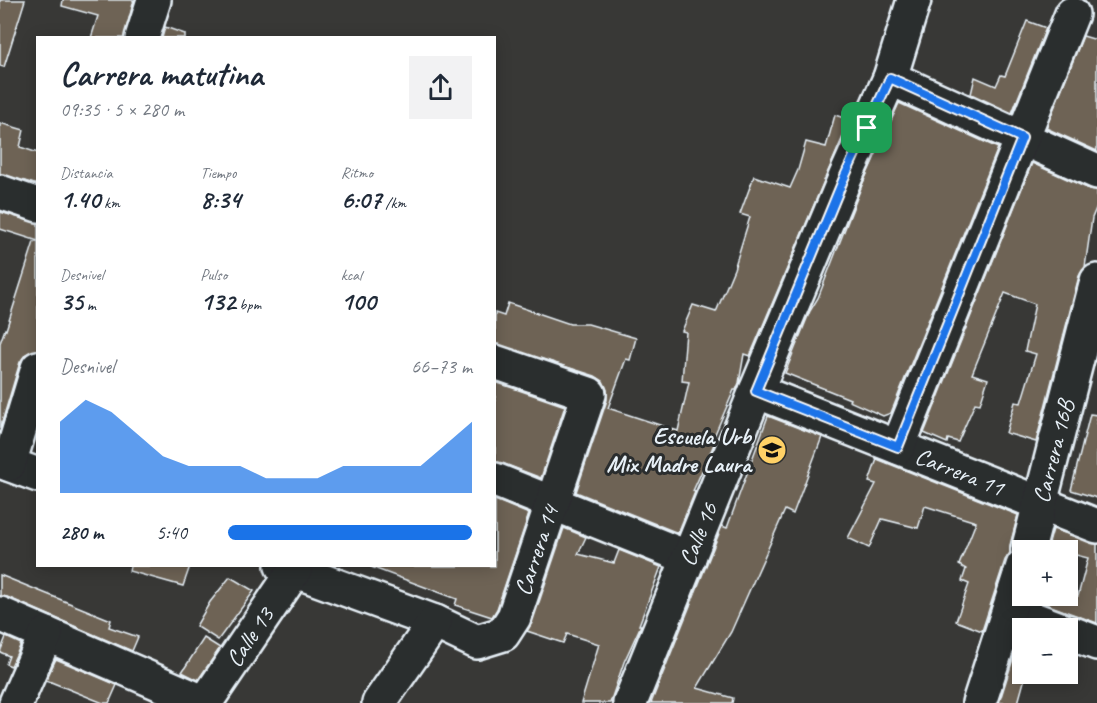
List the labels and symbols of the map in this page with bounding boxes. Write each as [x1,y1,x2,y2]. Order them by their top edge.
pin [841,102,892,153]
street label: Carrera 16B [1026,395,1081,506]
place label: Escuela Urb Mix Madre Laura [607,421,753,479]
school or university icon: Escuela Urb Mix Madre Laura [756,434,788,466]
street label: Carrera 11 [911,441,1009,503]
street label: Calle 16 [672,497,725,570]
street label: Carrera 14 [507,500,566,599]
street label: Calle 13 [219,600,281,673]

